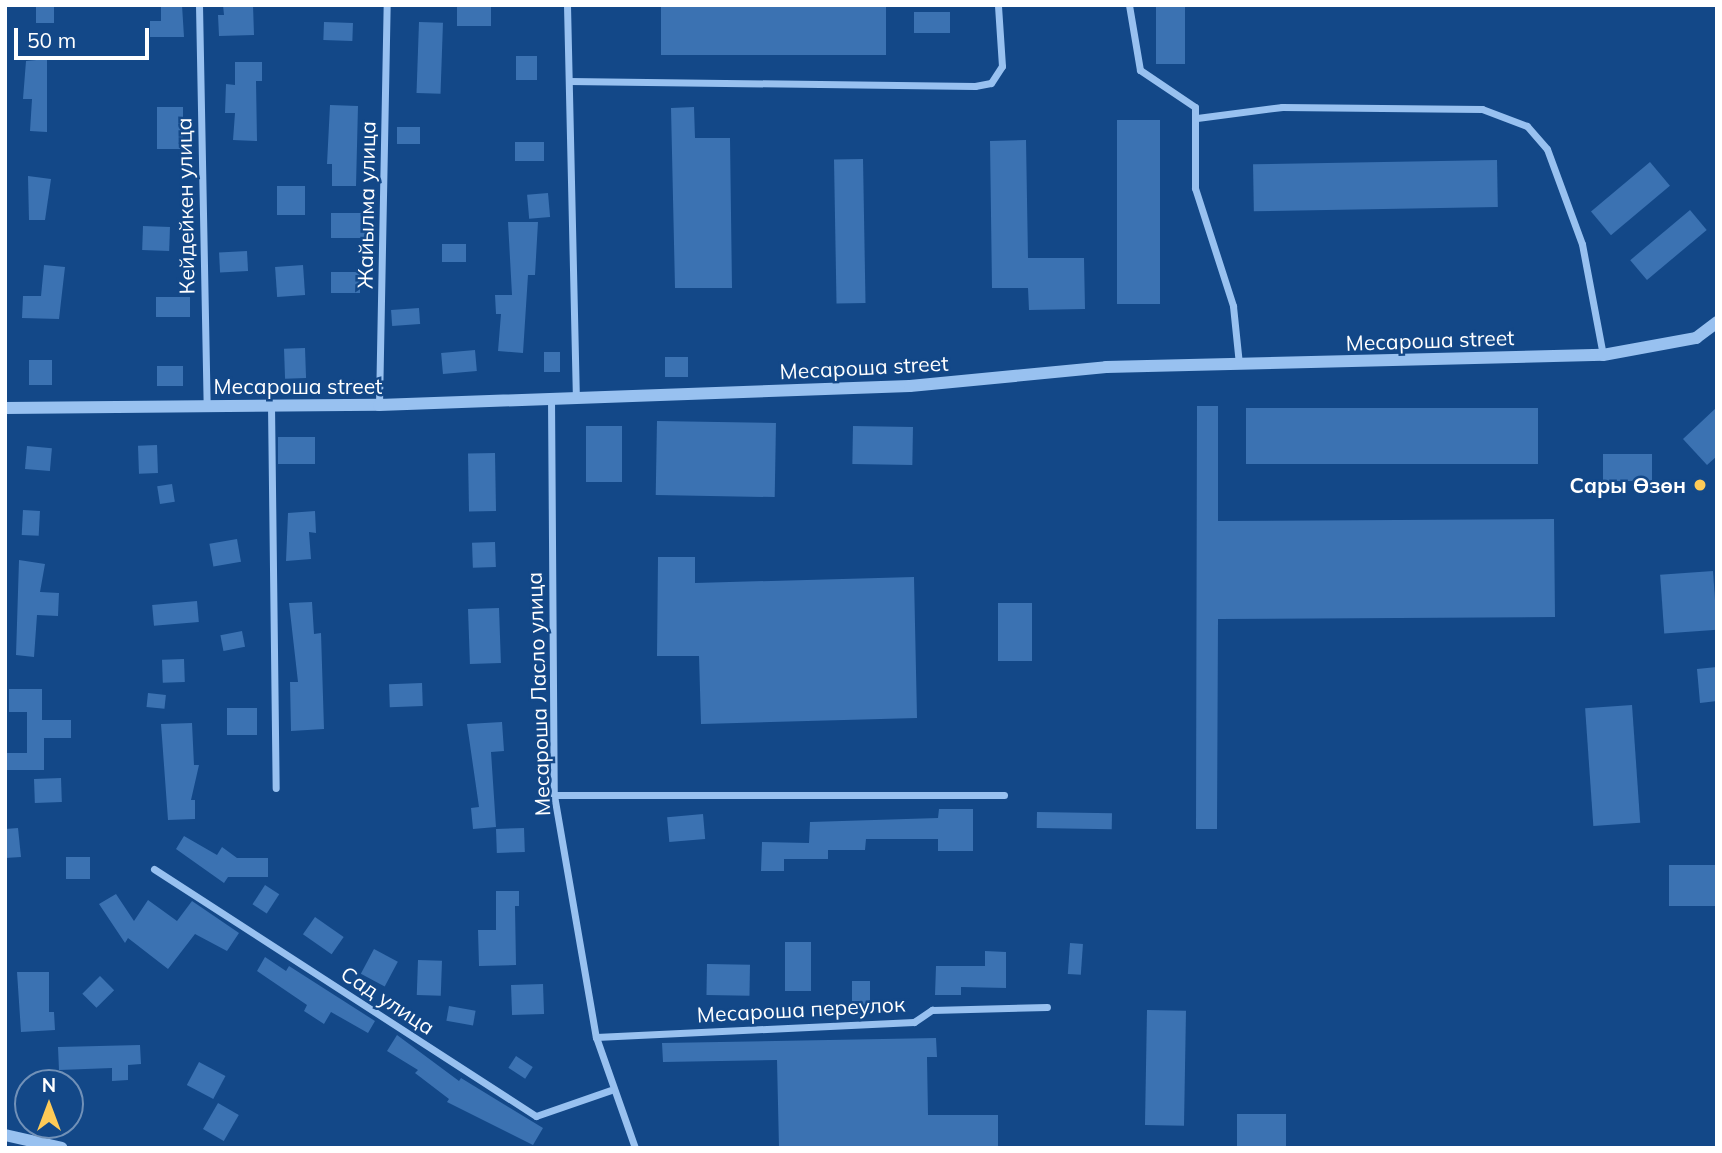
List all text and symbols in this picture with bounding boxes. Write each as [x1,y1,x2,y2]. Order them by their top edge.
scale bar [18,14,152,58]
text: 50 m [27,27,76,53]
street label: Кейдейкен улица [171,117,199,295]
street label: Жайылма улица [352,121,380,289]
street label: Месароша street [1345,324,1515,356]
street label: Месароша street [779,350,949,384]
street label: Месароша street [214,373,382,399]
place label: Сары Өзөн [1570,472,1686,498]
marker: Сары Өзөн [1692,477,1708,493]
street label: Месароша Ласло улица [521,572,555,816]
street label: Сад улица [337,960,439,1040]
street label: Месароша переулок [696,991,906,1027]
north arrow [14,1069,84,1139]
text: N [42,1073,56,1097]

